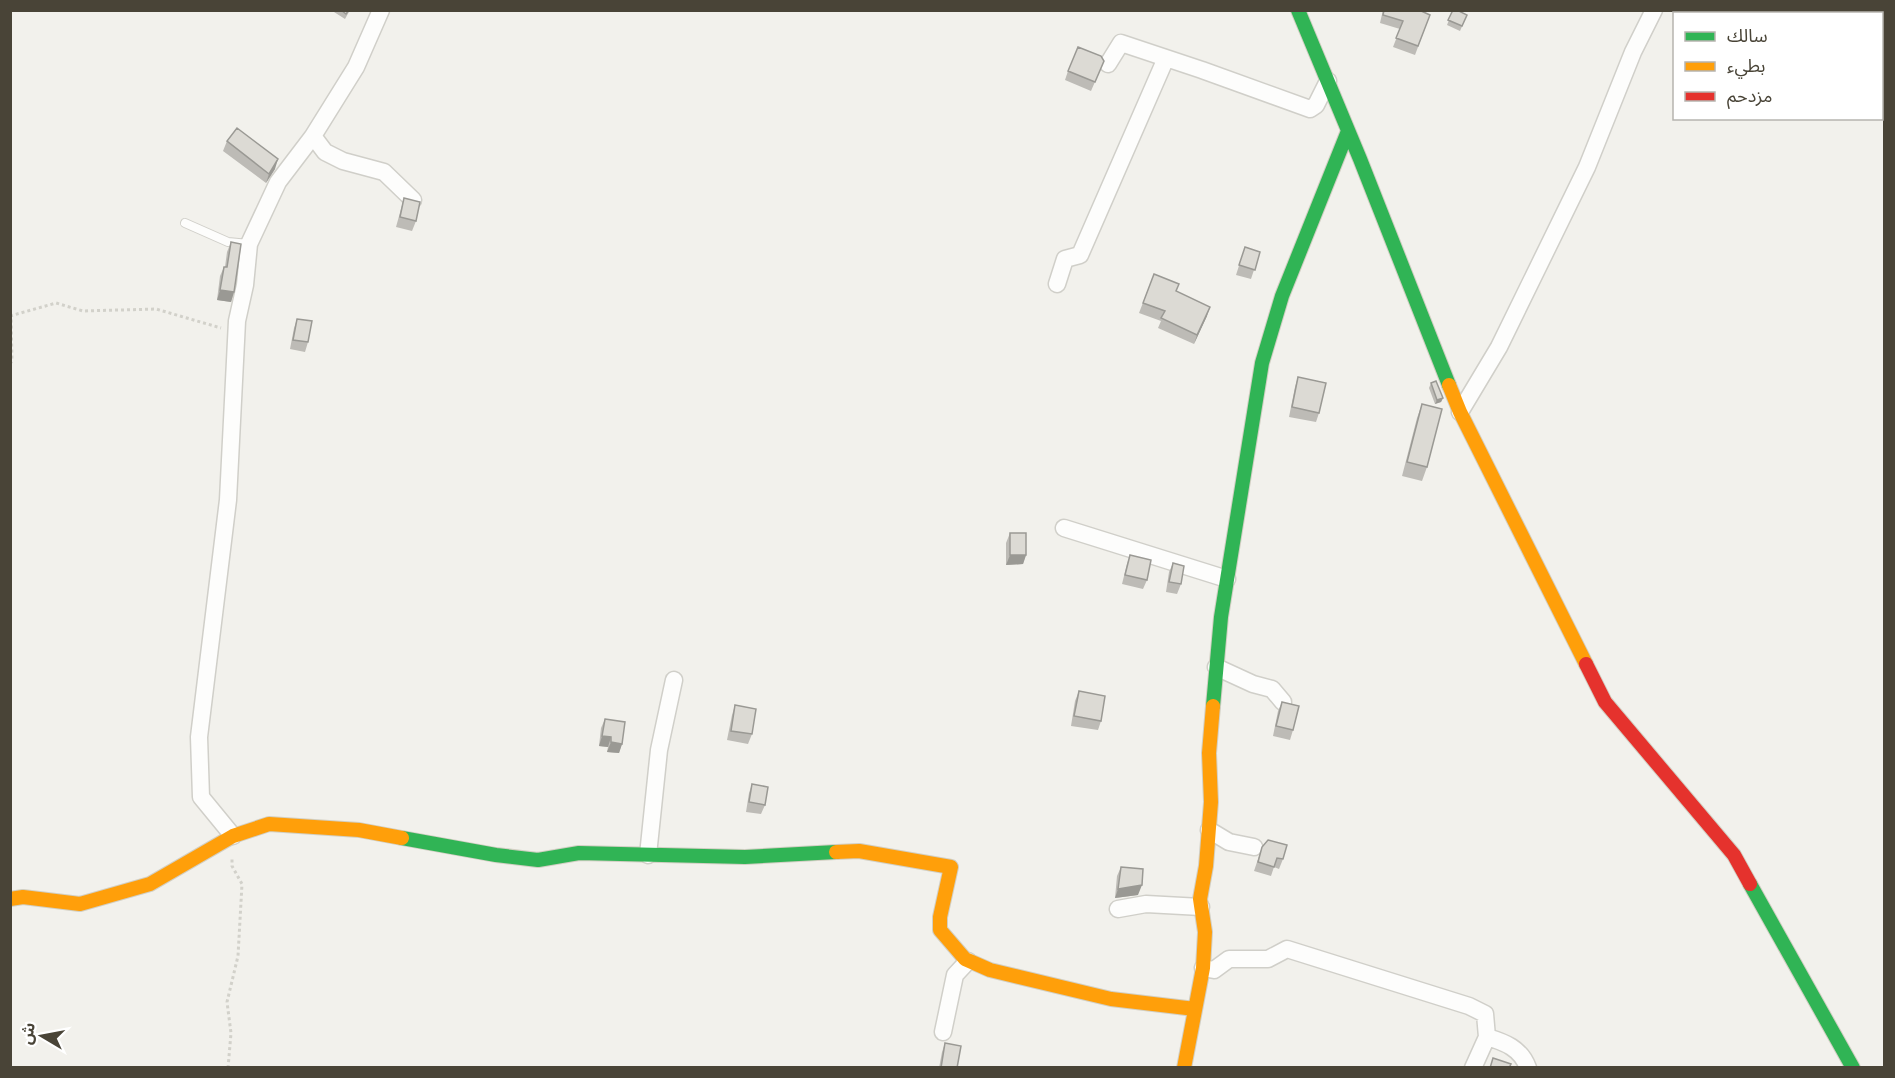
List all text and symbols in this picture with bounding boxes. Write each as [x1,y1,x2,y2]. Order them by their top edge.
legend [1673,12,1883,120]
text: سالك [1727,24,1768,46]
text: بطيء [1727,54,1765,79]
text: مزدحم [1727,84,1772,109]
north arrow [12,1006,72,1066]
text: ش [15,1021,39,1046]

